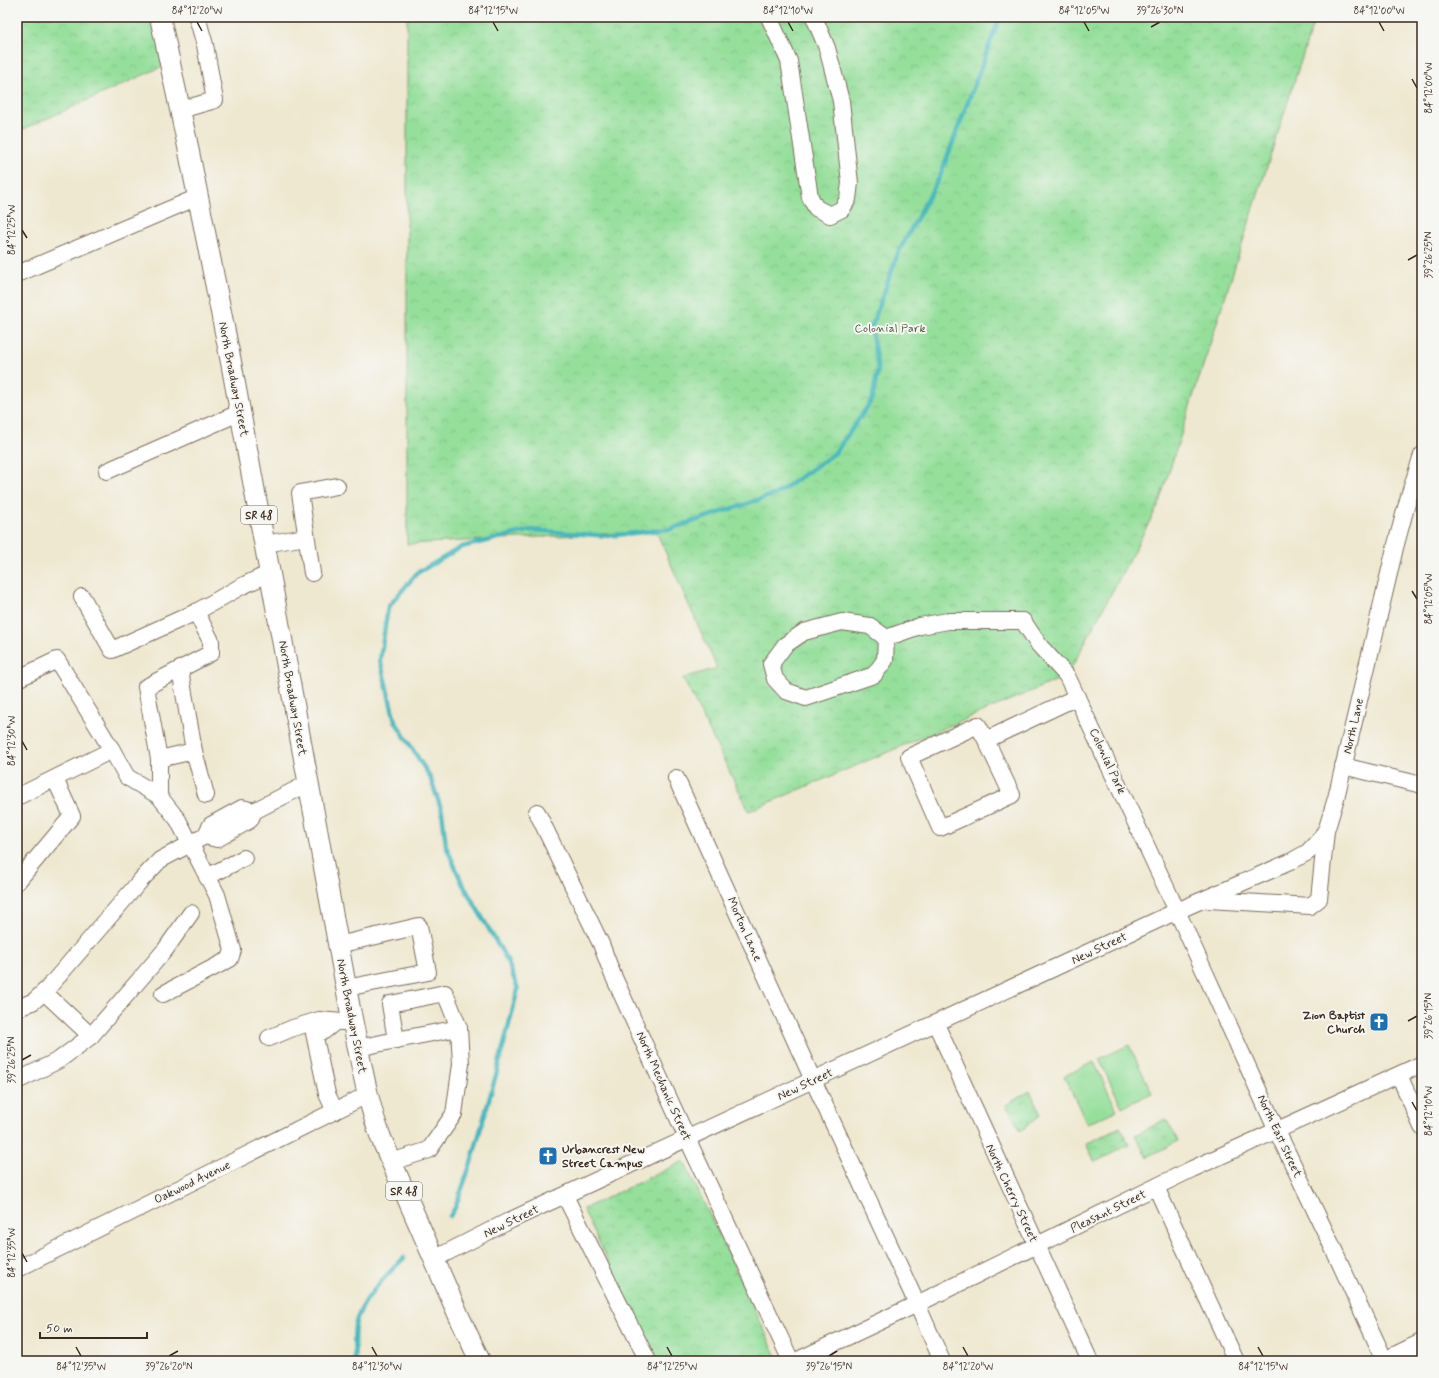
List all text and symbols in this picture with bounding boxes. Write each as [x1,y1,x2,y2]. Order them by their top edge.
text: 84°12'20"W [172,4,222,18]
text: 84°12'15"W [468,4,518,18]
text: 84°12'10"W [763,4,813,18]
text: 84°12'05"W [1059,4,1109,18]
text: 39°26'30"N [1137,4,1184,18]
text: 84°12'00"W [1354,4,1404,18]
text: 84°12'00"W [1422,63,1436,113]
text: 84°12'25"W [5,205,19,255]
text: 39°26'25"N [1422,231,1436,278]
street label: North Broadway Street [214,320,252,438]
park label: Colonial Park [855,321,925,337]
road number: SR 48 [241,506,277,524]
text: 84°12'05"W [1422,574,1436,624]
street label: North Broadway Street [274,639,310,757]
street label: North Lane [1340,697,1368,756]
text: 84°12'30"W [5,716,19,766]
street label: Colonial Park [1085,726,1129,797]
street label: Morton Lane [723,895,765,964]
street label: New Street [1069,929,1130,969]
street label: North Broadway Street [332,957,370,1075]
text: 39°26'15"N [1422,992,1436,1039]
place label: Zion Baptist Church [1302,1008,1366,1038]
church icon: Zion Baptist Church [1368,1011,1390,1033]
street label: North Mechanic Street [632,1029,695,1144]
text: 39°26'25"N [5,1036,19,1083]
street label: New Street [775,1065,836,1105]
text: 84°12'10"W [1422,1086,1436,1136]
street label: North East Street [1253,1092,1305,1181]
place label: Urbancrest New Street Campus [562,1142,645,1172]
street label: North Cherry Street [981,1142,1041,1245]
church icon: Urbancrest New Street Campus [537,1145,559,1167]
street label: Oakwood Avenue [152,1158,233,1208]
road number: SR 48 [386,1182,422,1200]
street label: Pleasant Street [1068,1186,1149,1237]
street label: New Street [481,1201,542,1242]
text: 84°12'35"W [5,1228,19,1278]
scale bar [40,1314,147,1340]
text: 50 m [46,1321,73,1337]
text: 84°12'35"W [56,1360,106,1374]
text: 39°26'20"N [145,1360,193,1374]
text: 84°12'30"W [352,1360,402,1374]
text: 84°12'25"W [647,1360,697,1374]
text: 39°26'15"N [806,1360,853,1374]
text: 84°12'20"W [943,1360,993,1374]
text: 84°12'15"W [1238,1360,1288,1374]

